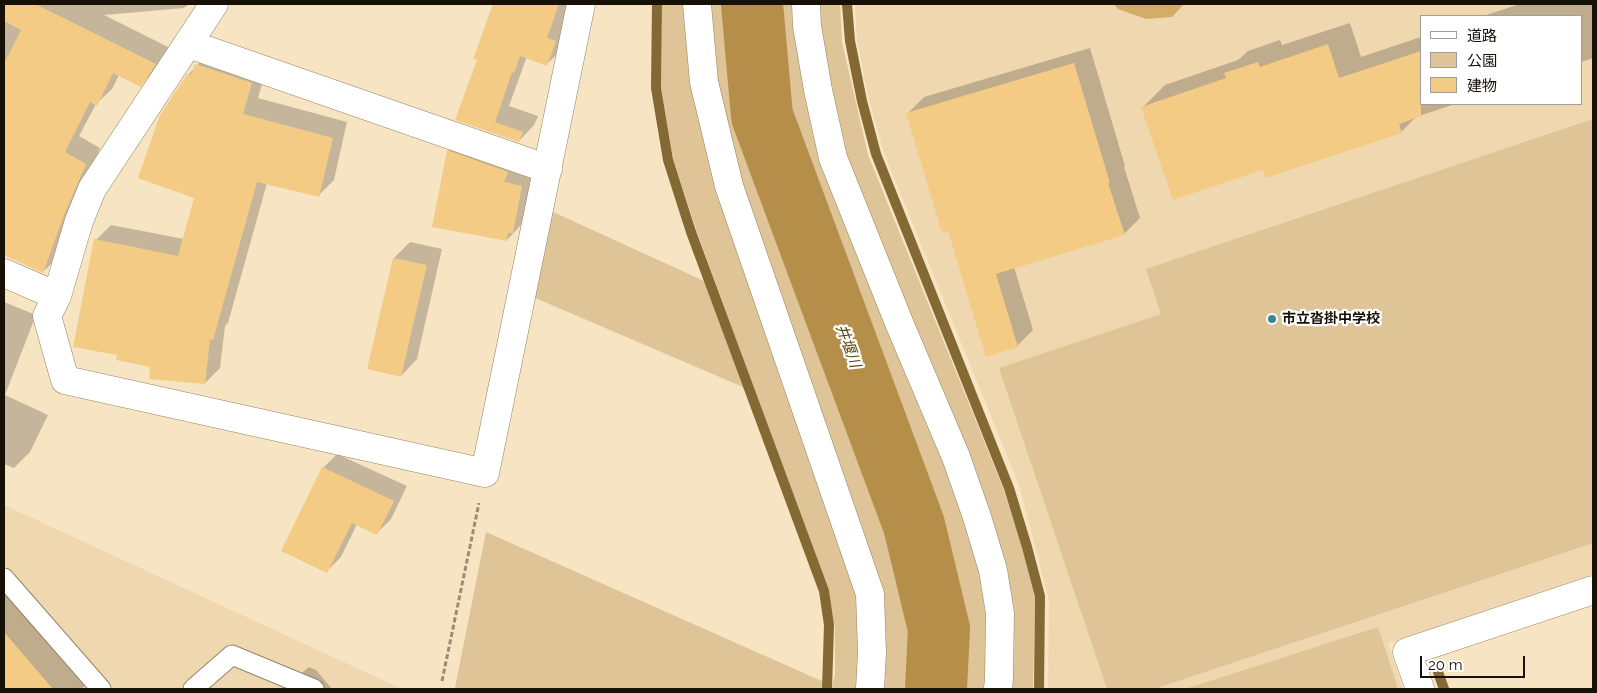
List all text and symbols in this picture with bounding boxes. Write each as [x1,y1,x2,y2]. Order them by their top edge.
legend [1420,15,1582,105]
text: 道路 [1467,27,1497,45]
text: 公園 [1467,52,1497,70]
text: 建物 [1467,77,1497,95]
place label: 市立沓掛中学校 [1282,311,1380,327]
marker: 市立沓掛中学校 [1266,313,1278,325]
water label: 井堰川 [832,322,864,370]
scale bar [1422,646,1527,678]
text: 20 m [1428,656,1463,674]

